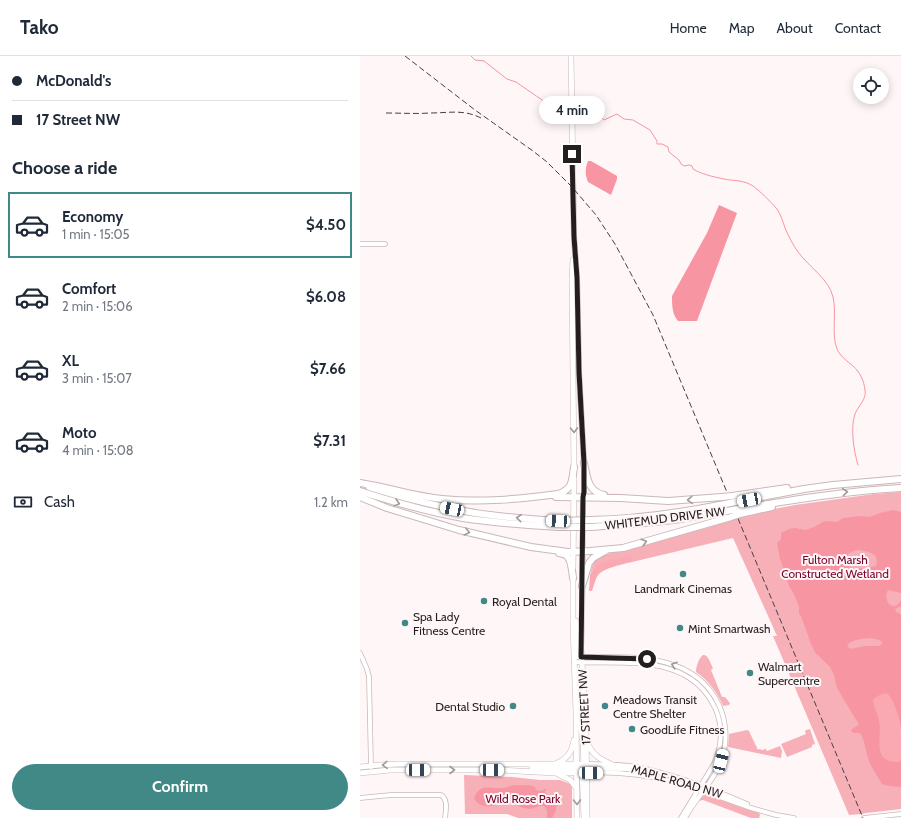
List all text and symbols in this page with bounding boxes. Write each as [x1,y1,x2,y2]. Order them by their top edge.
text: Tako [20,16,59,39]
text: Home [670,19,707,37]
text: Map [729,19,754,37]
text: About [776,19,813,37]
text: Contact [835,19,881,37]
map controls [853,68,889,104]
button: locate [853,68,889,104]
text: McDonald's [36,72,111,90]
callout: 4 min [539,96,605,124]
text: 4 min [556,102,588,118]
text: 17 Street NW [36,111,120,129]
route end [563,145,581,163]
text: Choose a ride [12,157,117,179]
icon: car [14,207,50,243]
text: Economy [62,208,123,226]
text: $4.50 [306,216,346,234]
text: 1 min · 15:05 [62,226,130,242]
icon: car [14,279,50,315]
text: Comfort [62,280,116,298]
text: $6.08 [306,288,346,306]
text: 2 min · 15:06 [62,298,133,314]
icon: car [14,351,50,387]
text: XL [62,352,79,370]
text: $7.66 [310,360,346,378]
text: 3 min · 15:07 [62,370,132,386]
icon: car [14,423,50,459]
text: Moto [62,424,96,442]
one-way arrow [570,427,578,433]
text: $7.31 [313,432,346,450]
text: 4 min · 15:08 [62,442,134,458]
one-way arrow [842,488,848,497]
icon: cash [12,491,34,513]
car [736,492,762,508]
text: Cash [44,493,75,511]
text: 1.2 km [314,494,348,510]
one-way arrow [687,495,693,504]
one-way arrow [393,498,400,507]
car [439,501,465,517]
street label: WHITEMUD DRIVE NW [604,503,727,533]
one-way arrow [516,514,522,523]
car [546,514,570,528]
one-way arrow [464,528,470,536]
one-way arrow [641,538,648,547]
park label: Fulton Marsh Constructed Wetland [781,552,889,581]
marker: Landmark Cinemas [678,569,688,579]
place label: Landmark Cinemas [634,581,732,596]
place label: Royal Dental [492,594,557,609]
marker: Royal Dental [479,596,489,606]
place label: Spa Lady Fitness Centre [413,609,485,638]
marker: Spa Lady Fitness Centre [400,618,410,628]
place label: Mint Smartwash [688,621,770,636]
marker: Mint Smartwash [675,623,685,633]
route start [638,650,656,668]
place label: Walmart Supercentre [758,659,820,688]
one-way arrow [670,661,677,670]
street label: 17 STREET NW [575,668,593,745]
marker: Walmart Supercentre [745,668,755,678]
place label: Meadows Transit Centre Shelter [613,692,697,721]
place label: Dental Studio [435,699,505,714]
marker: Dental Studio [508,701,518,711]
marker: Meadows Transit Centre Shelter [600,701,610,711]
place label: GoodLife Fitness [640,722,725,737]
marker: GoodLife Fitness [627,724,637,734]
car [712,748,730,774]
one-way arrow [382,760,388,769]
street label: MAPLE ROAD NW [630,761,725,801]
button: Confirm [12,764,348,810]
car [406,764,430,776]
car [480,764,504,776]
one-way arrow [449,766,455,774]
car [579,767,603,779]
park label: Wild Rose Park [485,791,561,806]
one-way arrow [573,799,581,805]

